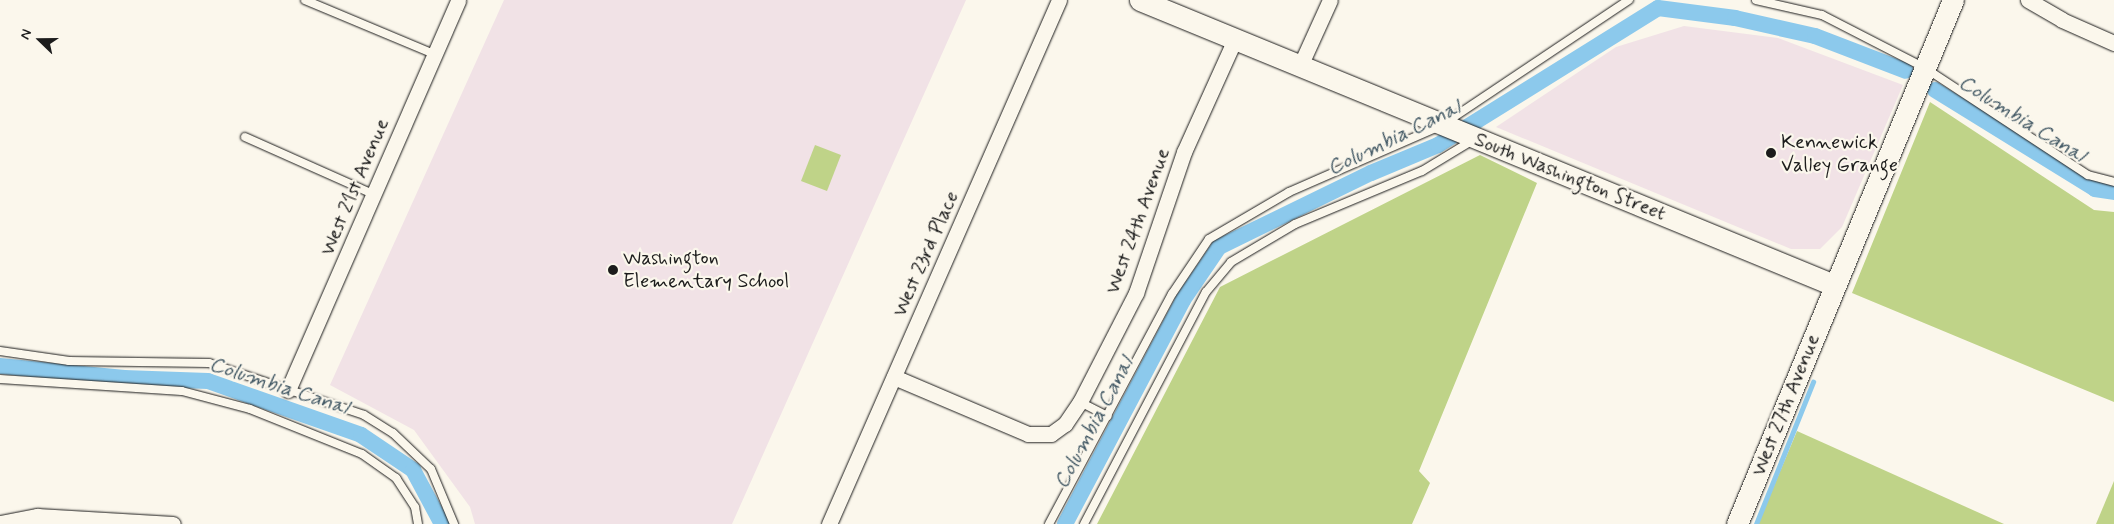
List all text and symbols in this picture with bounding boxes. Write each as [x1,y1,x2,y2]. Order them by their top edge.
north arrow [15,15,65,65]
text: N [16,27,36,42]
water label: Columbia Canal [1955,70,2089,168]
water label: Columbia Canal [1324,95,1464,181]
street label: West 21st Avenue [315,115,395,259]
street label: South Washington Street [1469,127,1671,227]
place label: Kennewick Valley Grange [1781,130,1902,177]
street label: West 24th Avenue [1101,145,1175,297]
marker: Kennewick Valley Grange [1765,147,1777,159]
street label: West 23rd Place [888,189,964,319]
place label: Washington Elementary School [623,246,789,293]
marker: Washington Elementary School [607,264,619,276]
street label: West 27th Avenue [1747,330,1825,480]
water label: Columbia Canal [207,352,351,420]
water label: Columbia Canal [1049,354,1139,492]

